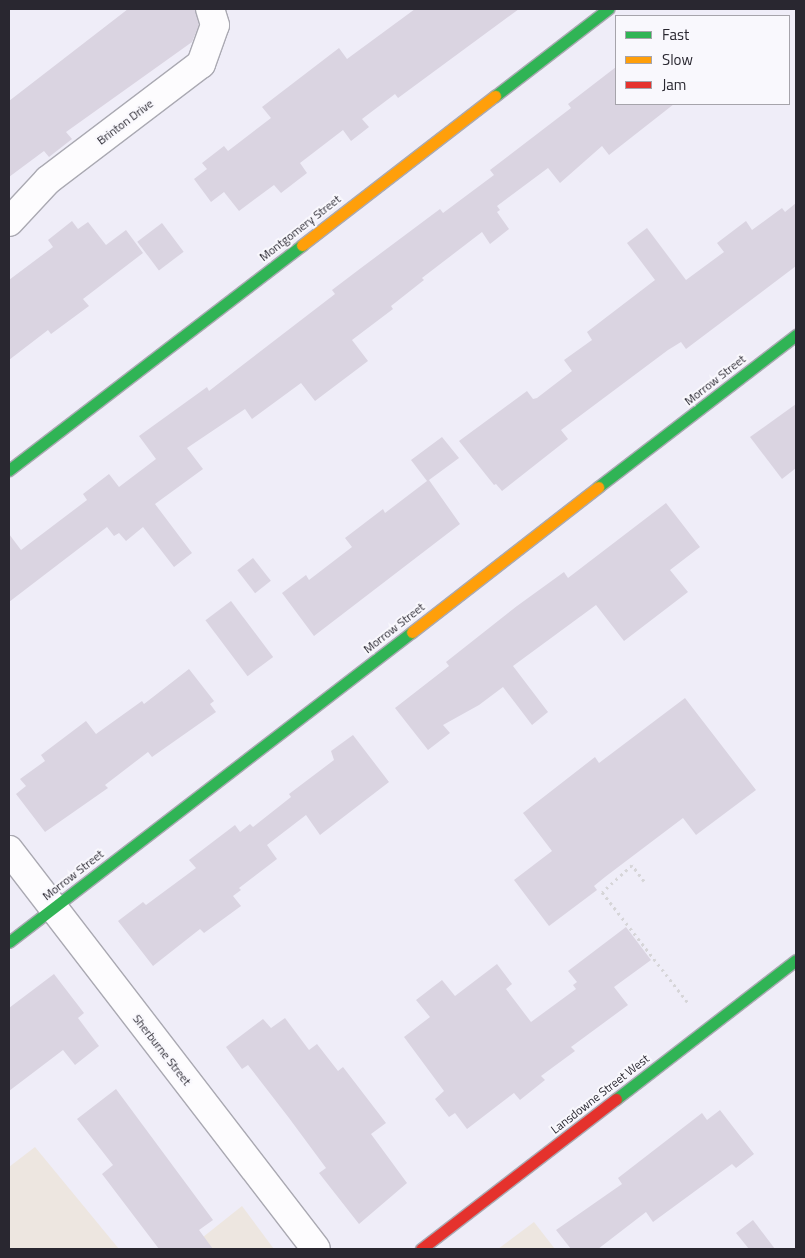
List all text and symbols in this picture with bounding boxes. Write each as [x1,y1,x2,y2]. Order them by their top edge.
legend [615,15,790,105]
text: Fast [662,23,689,46]
text: Slow [662,48,693,71]
text: Jam [662,73,686,96]
street label: Brinton Drive [94,96,156,148]
street label: Montgomery Street [257,192,343,264]
street label: Morrow Street [682,352,748,408]
street label: Morrow Street [361,600,427,656]
street label: Morrow Street [40,847,106,903]
street label: Sherburne Street [130,1012,194,1088]
street label: Lansdowne Street West [548,1051,652,1137]

